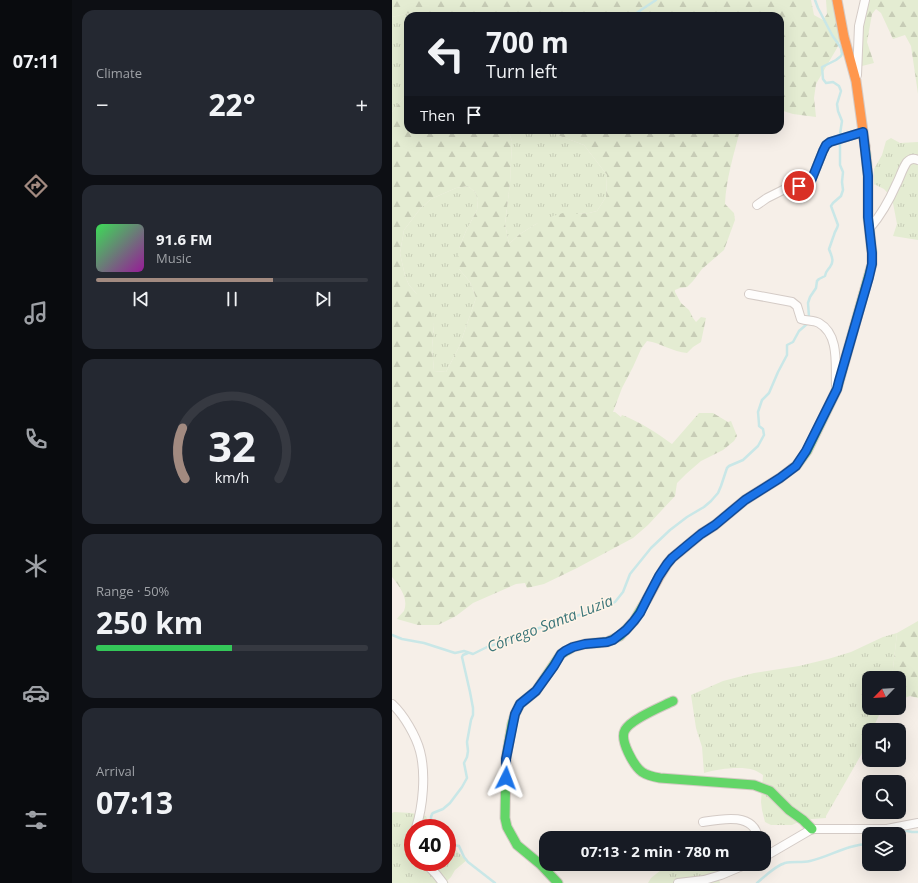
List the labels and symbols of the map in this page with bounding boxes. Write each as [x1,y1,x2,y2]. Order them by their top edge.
pin [782,169,816,203]
water label: Córrego Santa Luzia [484,590,616,656]
north arrow [862,671,906,715]
position arrow [485,757,527,799]
speed limit sign: 40 [404,819,456,871]

